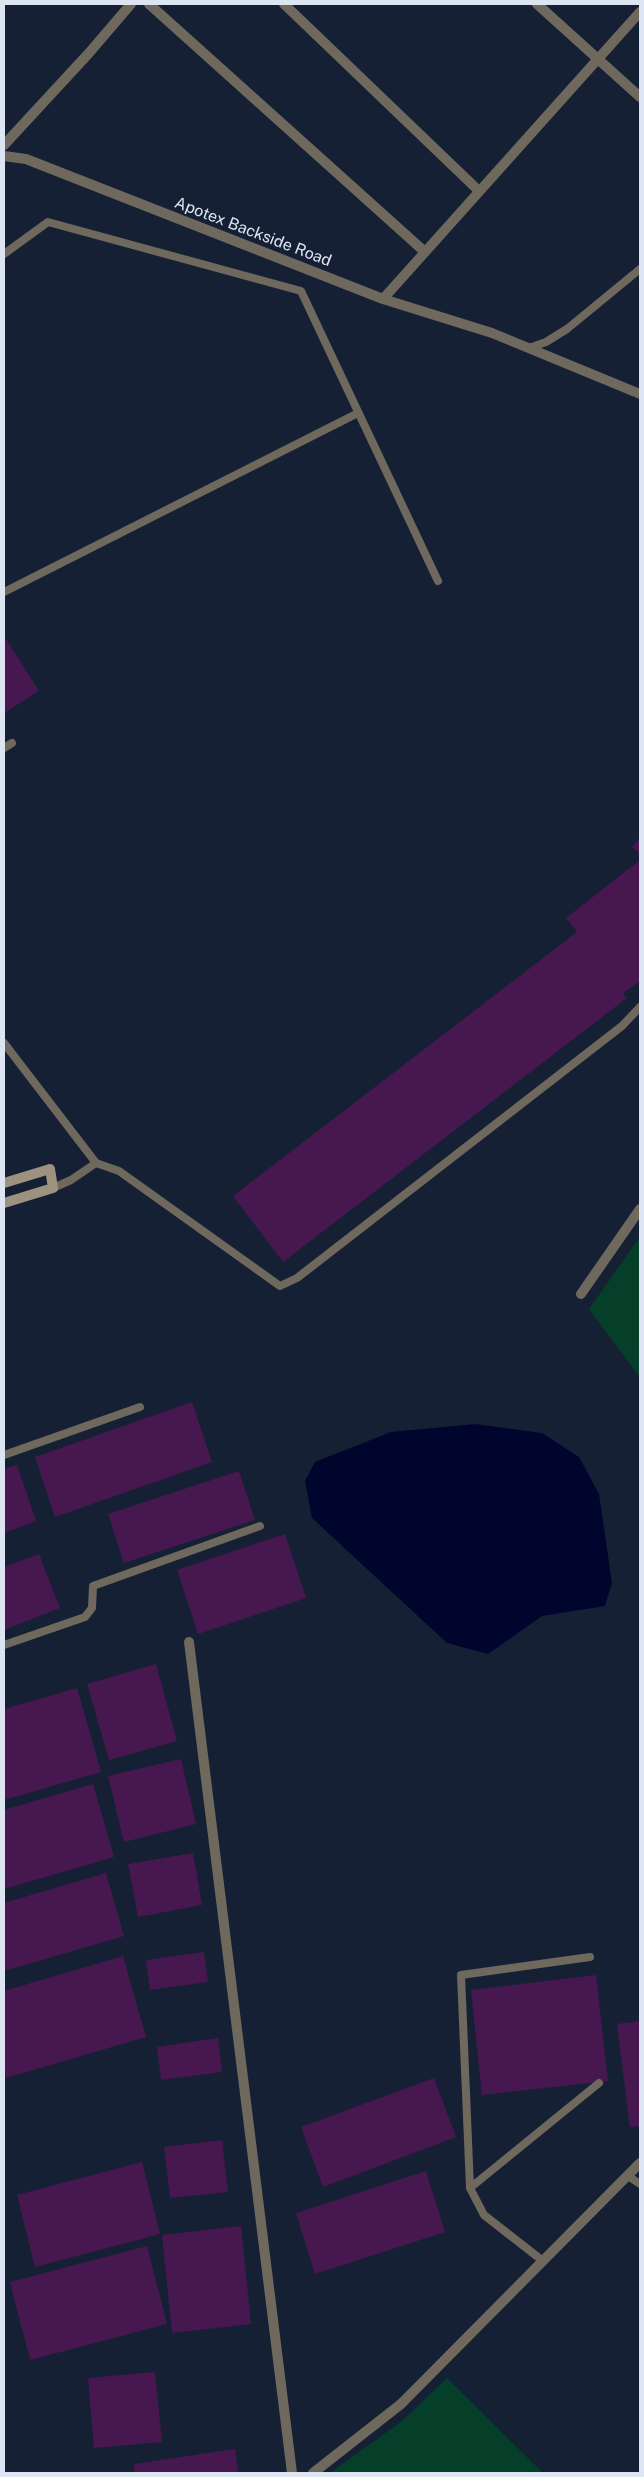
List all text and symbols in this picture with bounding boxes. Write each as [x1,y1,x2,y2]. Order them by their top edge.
street label: Apotex Backside Road [172,193,334,271]

